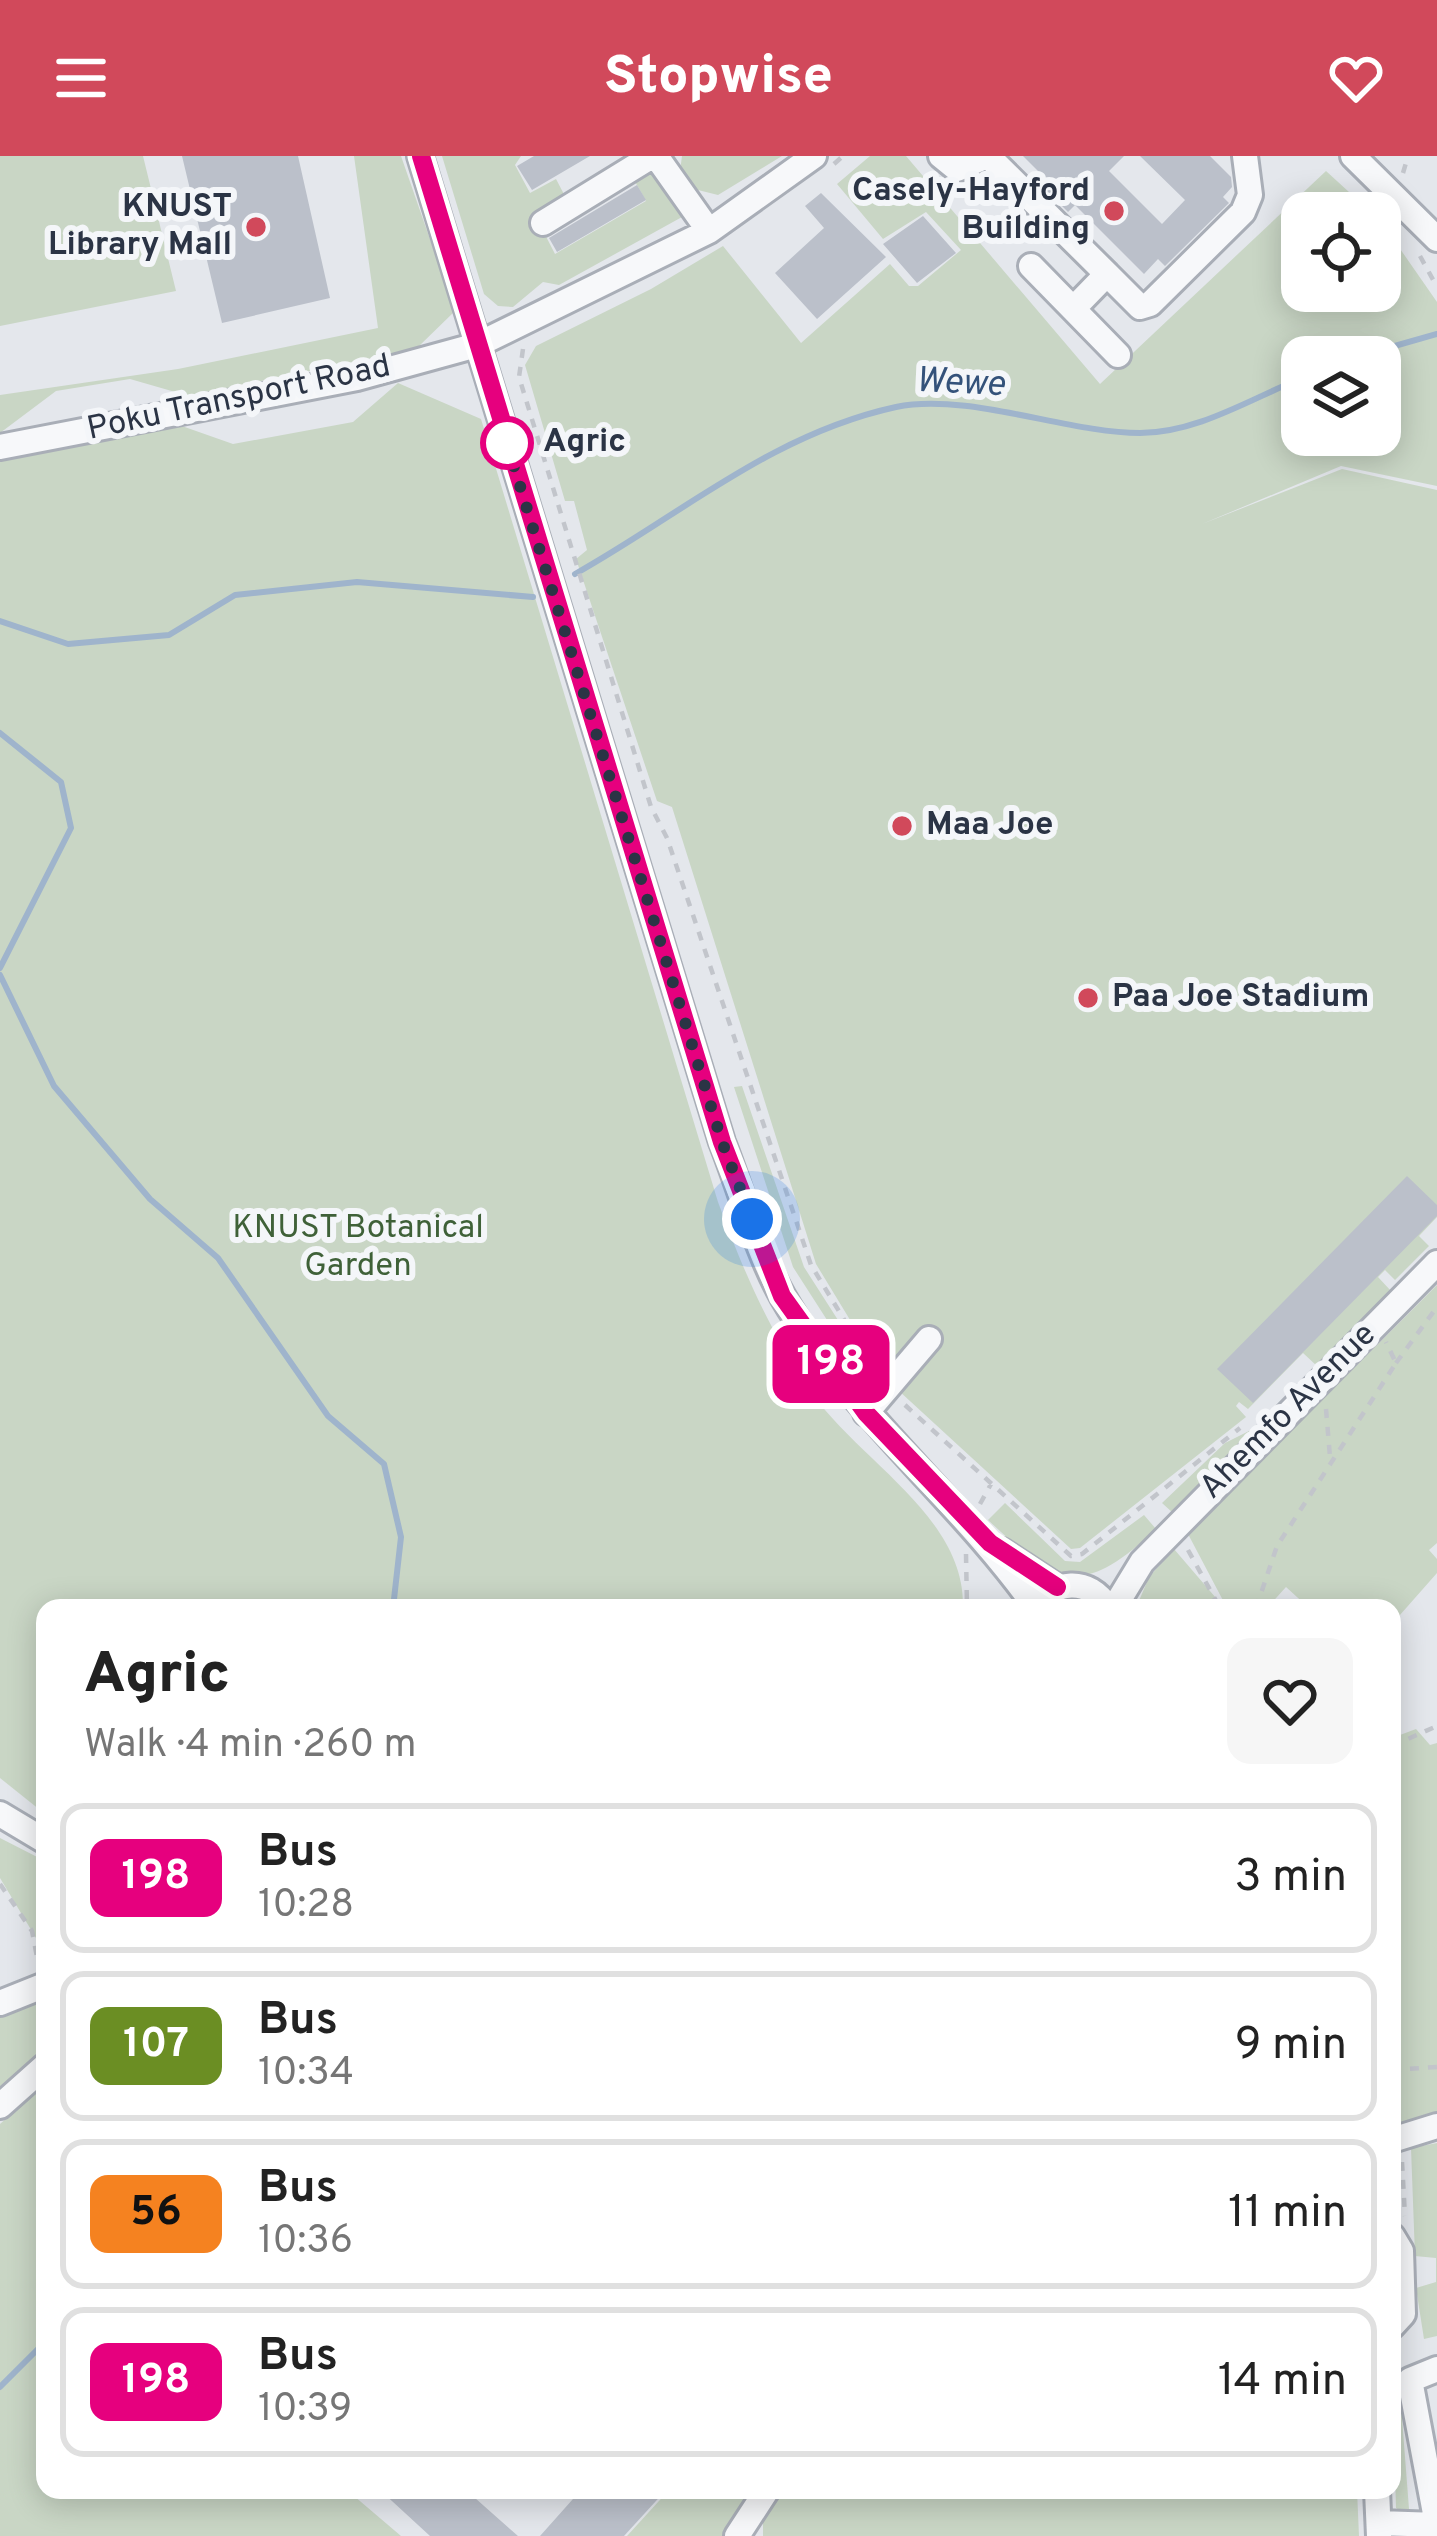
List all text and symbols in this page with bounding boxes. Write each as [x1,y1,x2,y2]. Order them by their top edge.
text: Stopwise [604,44,833,113]
icon: menu [48,45,114,111]
icon: heart [1323,45,1389,111]
place label: Casely-Hayford Building [852,171,1090,251]
place label: KNUST Library Mall [48,187,232,267]
map controls [1281,192,1401,456]
button: locate [1281,192,1401,312]
marker: Casely-Hayford Building [1101,198,1127,224]
marker: KNUST Library Mall [243,214,269,240]
button: layers [1281,336,1401,456]
street label: Poku Transport Road [83,346,395,452]
water label: Wewe [914,359,1006,409]
marker: Agric [482,418,532,468]
place label: Agric [543,422,626,464]
place label: Maa Joe [926,805,1053,847]
marker: Maa Joe [889,813,915,839]
place label: Paa Joe Stadium [1112,977,1369,1019]
marker: Paa Joe Stadium [1075,985,1101,1011]
your location [722,1189,782,1249]
park label: KNUST Botanical Garden [232,1208,484,1288]
street label: Ahemfo Avenue [1192,1315,1386,1509]
line badge: 198 [762,1325,900,1403]
text: 198 [796,1337,866,1390]
button: heart [1227,1638,1353,1764]
text: Agric [84,1641,230,1713]
text: Walk · 4 min · 260 m [84,1722,417,1771]
text: Bus [258,1825,338,1882]
text: 3 min [1234,1850,1347,1907]
text: 198 [121,1851,191,1904]
text: 10:28 [258,1882,354,1931]
text: Bus [258,1993,338,2050]
text: 9 min [1235,2018,1347,2075]
text: 107 [123,2019,189,2072]
text: 10:34 [258,2050,354,2099]
text: Bus [258,2161,338,2218]
text: 11 min [1228,2186,1347,2243]
text: 56 [130,2187,182,2240]
text: 10:36 [258,2218,353,2267]
text: Bus [258,2329,338,2386]
text: 14 min [1218,2354,1347,2411]
text: 198 [121,2355,191,2408]
text: 10:39 [258,2386,352,2435]

